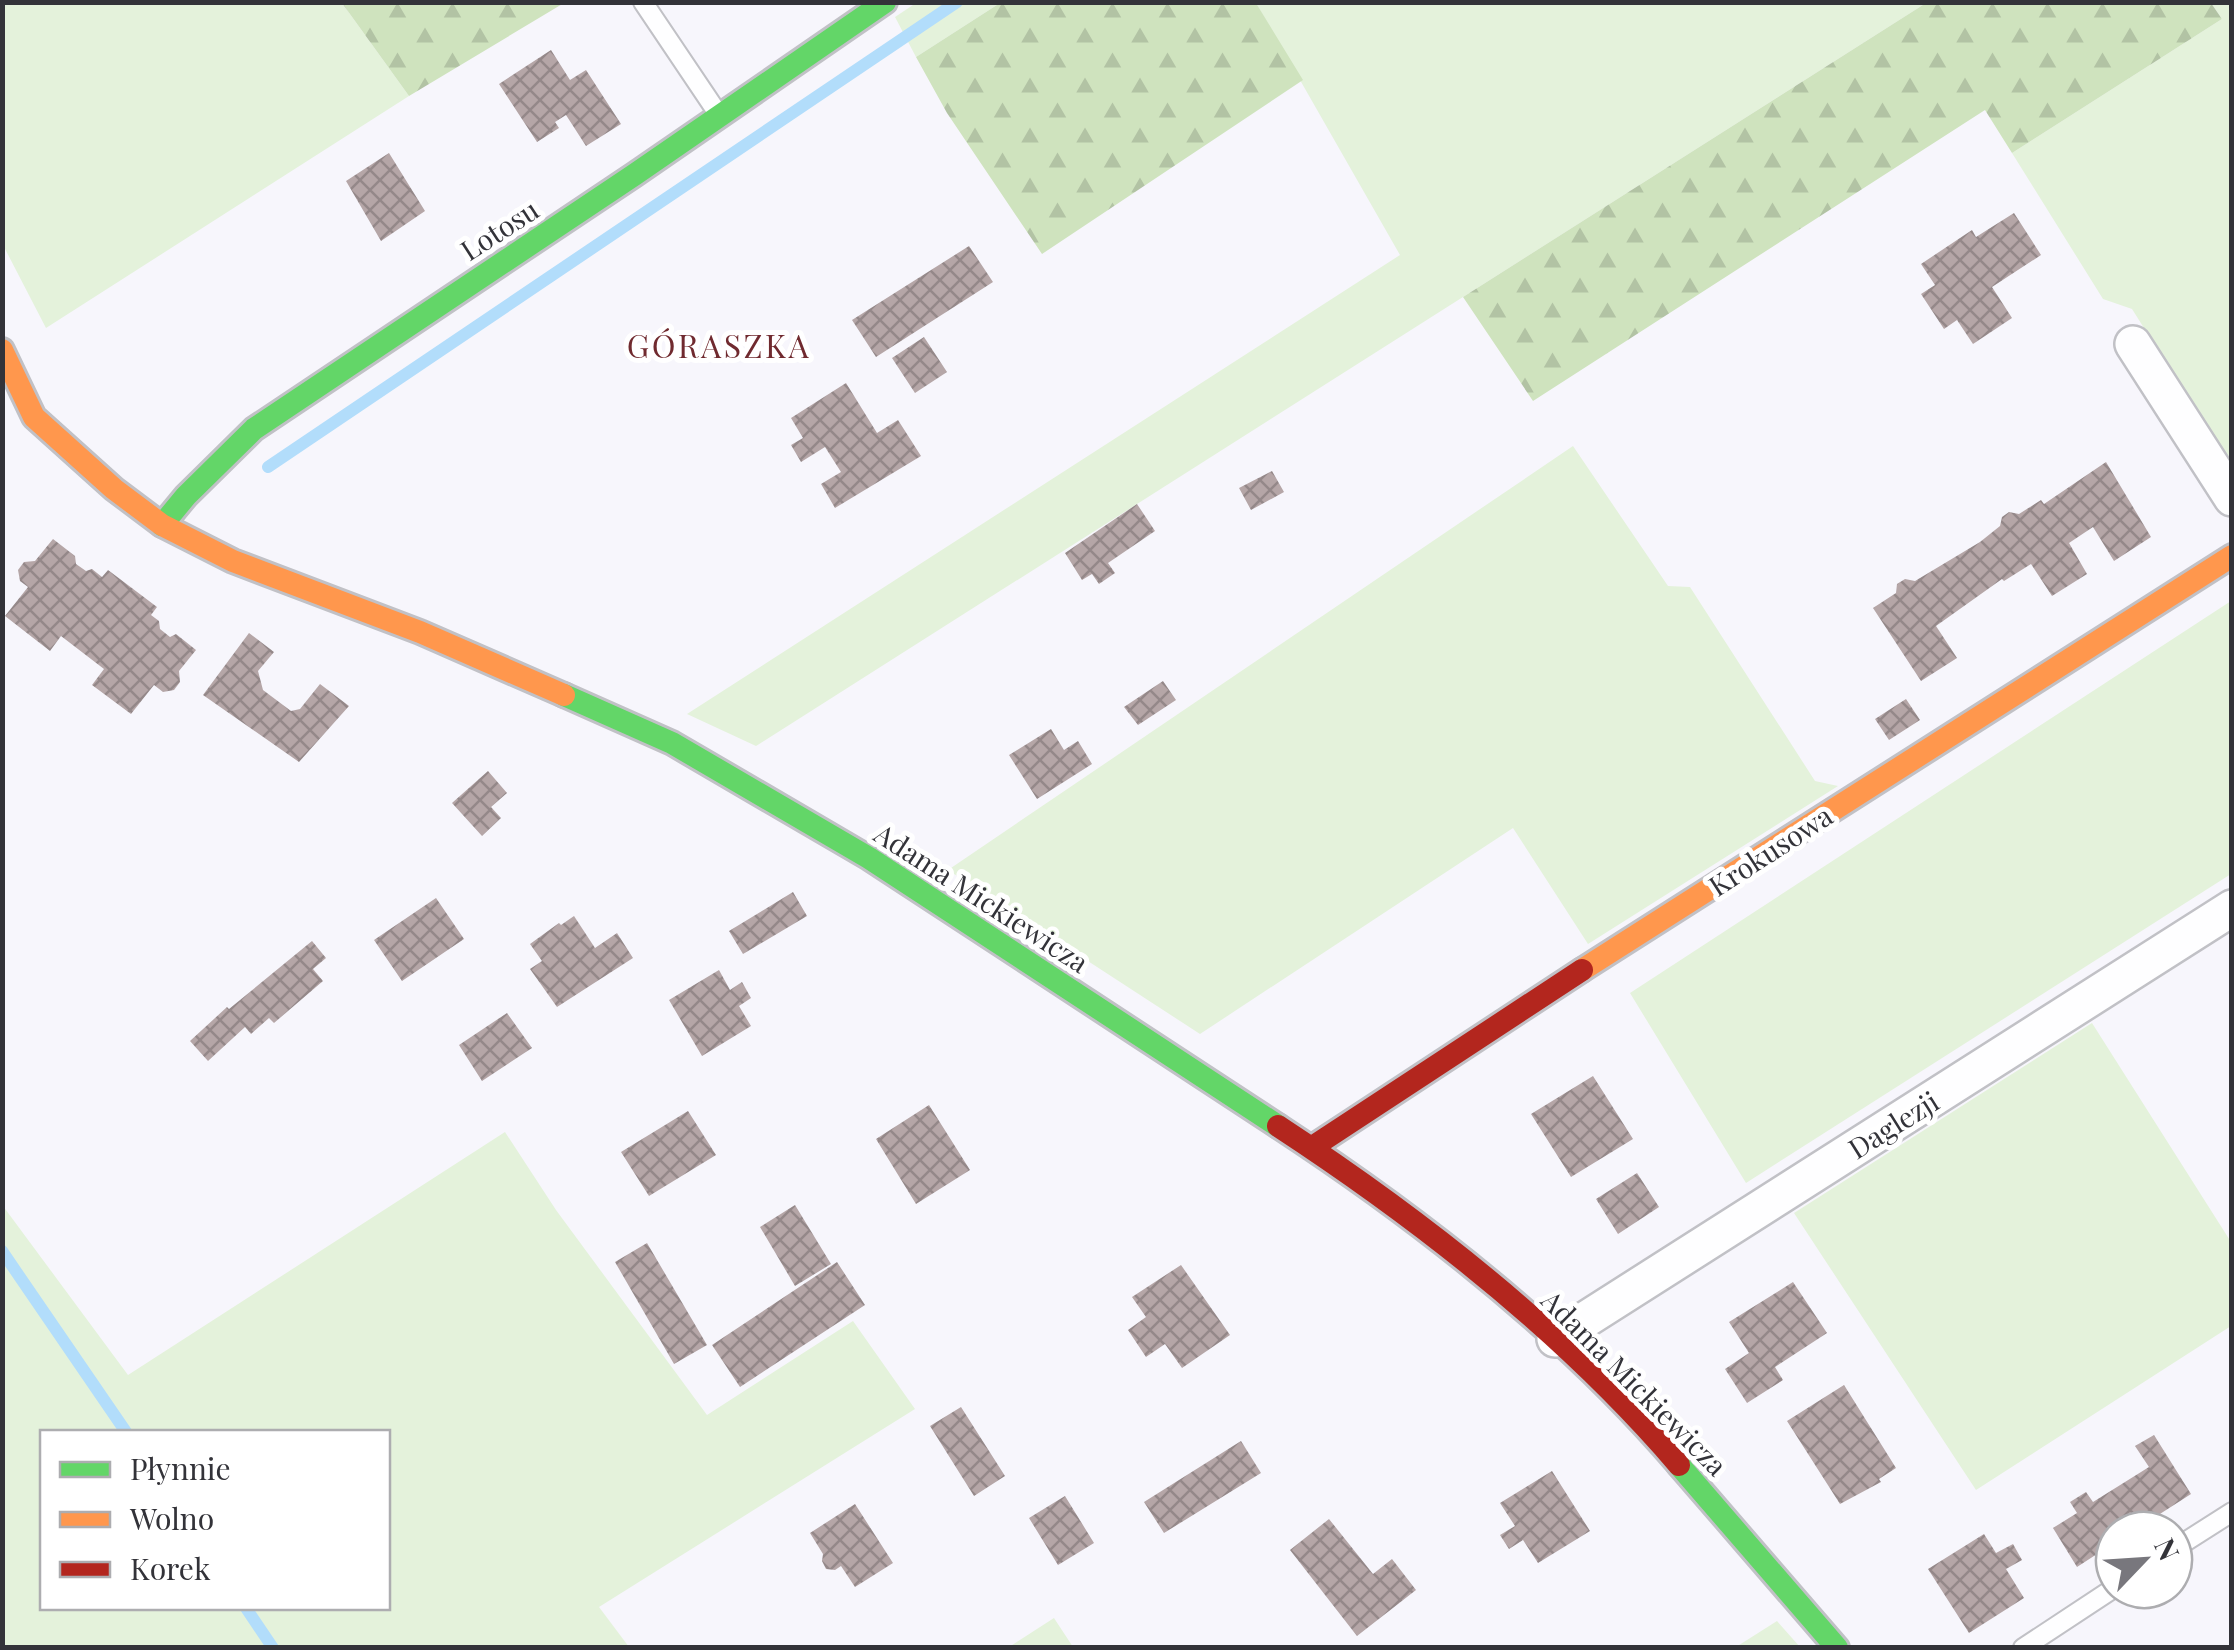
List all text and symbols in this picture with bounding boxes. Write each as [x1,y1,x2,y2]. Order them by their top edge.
street label: Lotosu [453,190,545,268]
district label: GÓRASZKA [627,323,811,366]
street label: Krokusowa [1701,796,1839,904]
street label: Adama Mickiewicza [867,813,1096,980]
street label: Daglezji [1841,1082,1945,1166]
street label: Adama Mickiewicza [1534,1281,1736,1483]
legend [40,1430,390,1610]
text: Płynnie [130,1448,231,1488]
text: Wolno [129,1498,214,1538]
north arrow [2094,1510,2194,1610]
text: N [2147,1532,2189,1566]
text: Korek [130,1548,211,1588]

